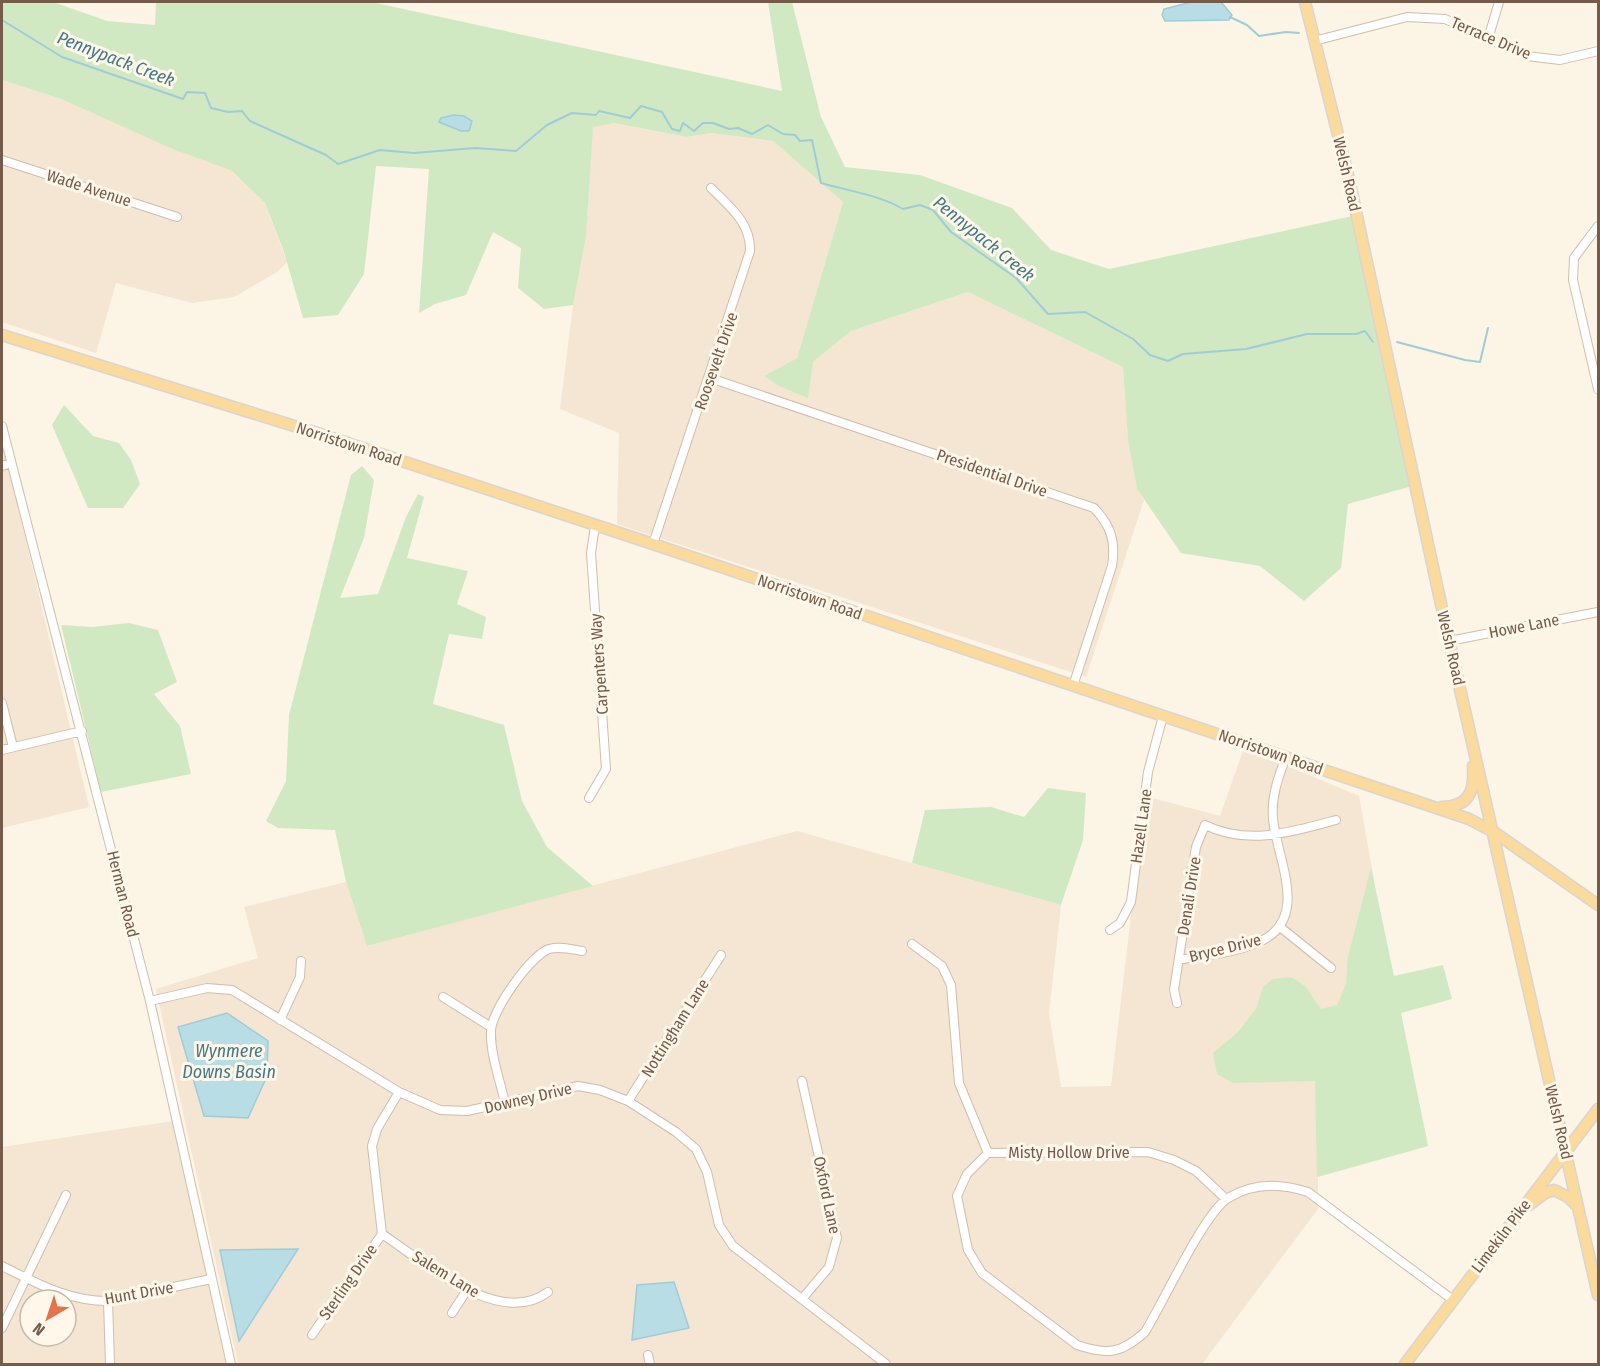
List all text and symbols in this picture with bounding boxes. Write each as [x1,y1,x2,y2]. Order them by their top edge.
street label: Terrace Drive [1448,13,1534,63]
water label: Pennypack Creek [54,27,178,92]
street label: Welsh Road [1329,135,1365,213]
street label: Wade Avenue [44,165,134,211]
water label: Pennypack Creek [929,191,1039,287]
street label: Roosevelt Drive [690,310,742,412]
street label: Norristown Road [294,418,404,470]
street label: Presidential Drive [934,445,1050,501]
street label: Norristown Road [755,570,865,624]
street label: Welsh Road [1433,609,1469,687]
street label: Howe Lane [1487,610,1561,642]
street label: Carpenters Way [586,612,612,715]
street label: Norristown Road [1216,725,1326,779]
street label: Hazell Lane [1126,787,1156,864]
street label: Herman Road [103,849,143,939]
street label: Denali Drive [1173,855,1205,937]
street label: Bryce Drive [1187,930,1263,966]
street label: Nottingham Lane [637,975,713,1081]
water label: Wynmere Downs Basin [182,1040,276,1083]
street label: Downey Drive [482,1079,574,1117]
street label: Welsh Road [1541,1083,1577,1161]
street label: Misty Hollow Drive [1008,1143,1130,1162]
street label: Oxford Lane [810,1155,844,1236]
street label: Limekiln Pike [1467,1196,1535,1276]
street label: Sterling Drive [315,1240,381,1324]
street label: Salem Lane [409,1247,483,1301]
street label: Hunt Drive [103,1278,175,1308]
north arrow [18,1288,78,1348]
text: N [29,1319,49,1340]

